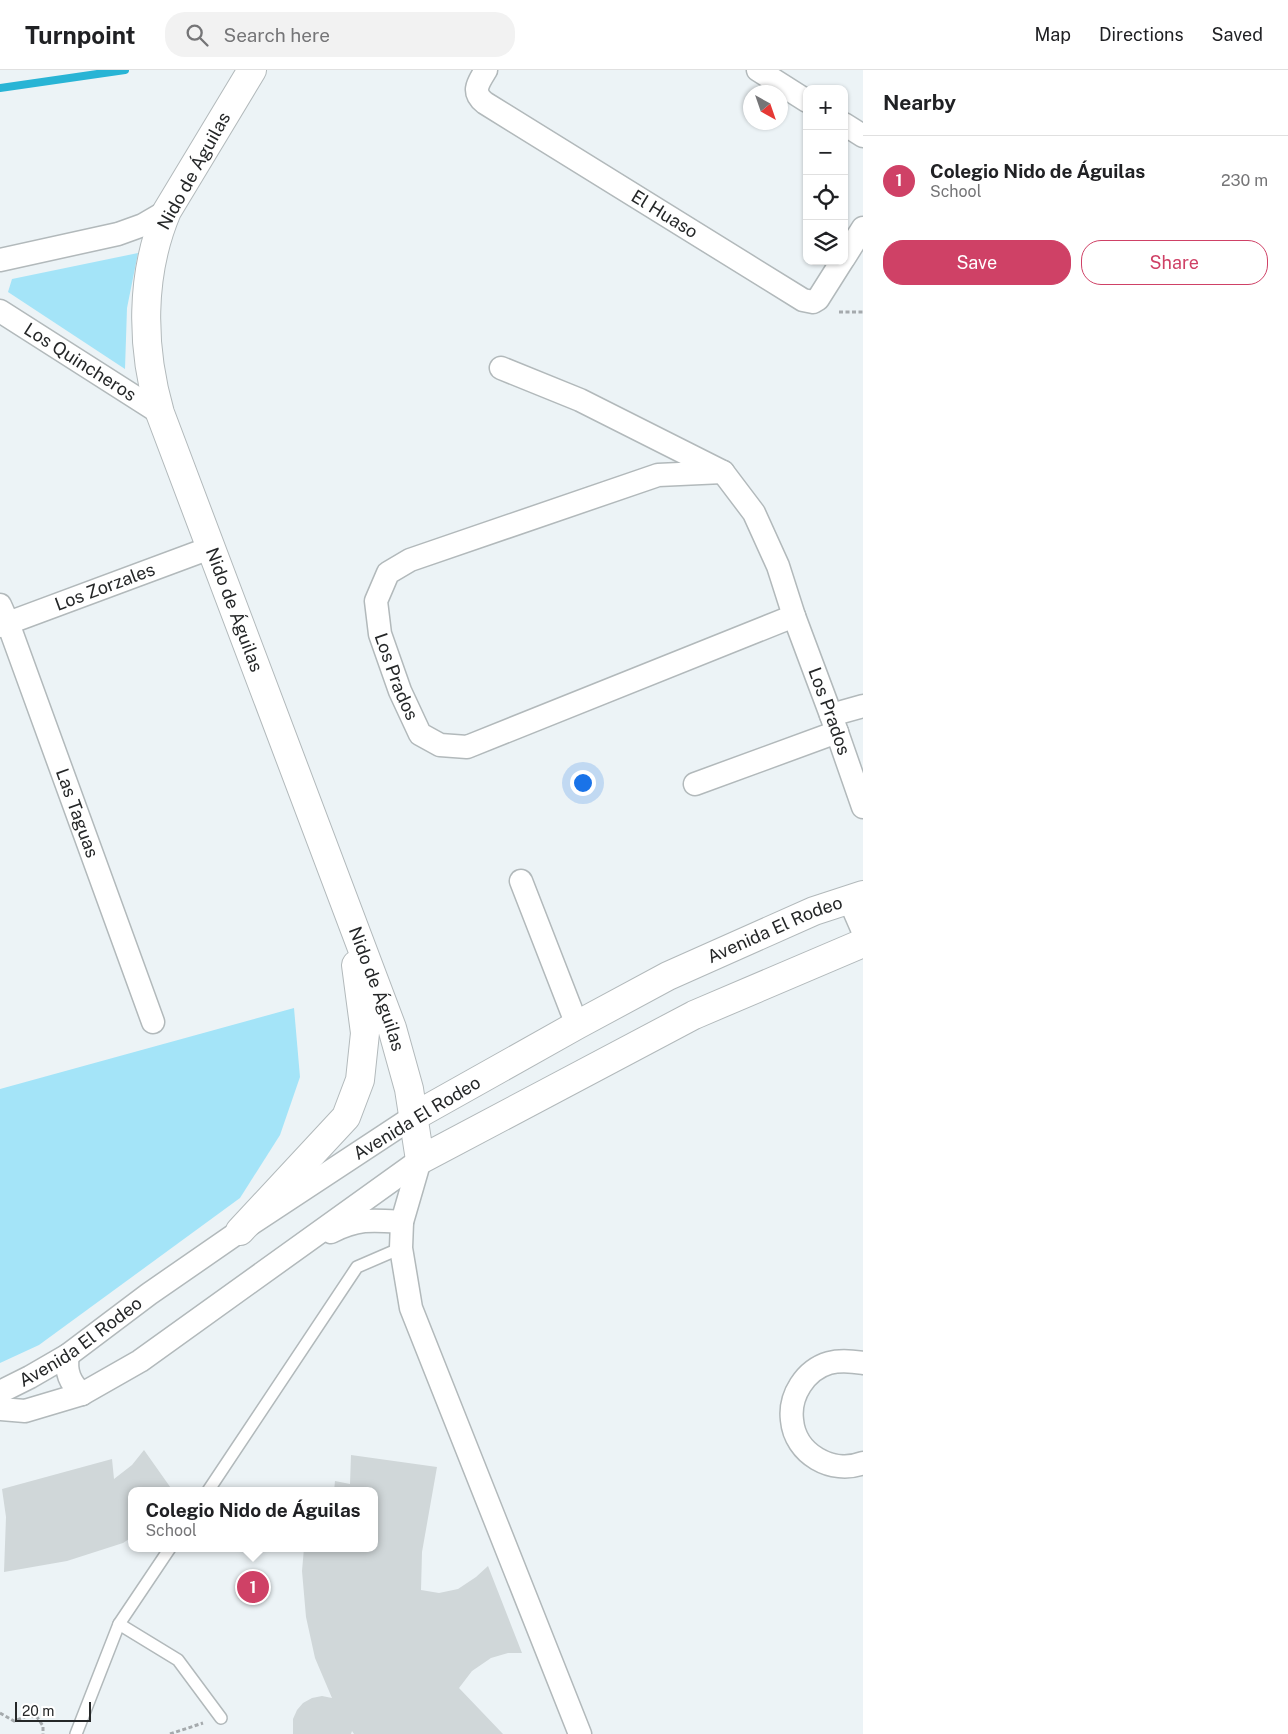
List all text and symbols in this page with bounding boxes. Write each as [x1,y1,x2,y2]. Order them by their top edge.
search box [165,12,515,57]
text: Turnpoint [25,21,135,49]
icon: search [183,21,211,49]
text: Search here [223,24,330,46]
text: Map [1034,24,1071,45]
text: Directions [1099,24,1184,45]
text: Saved [1212,24,1263,45]
north arrow [743,85,788,130]
map controls [803,85,848,265]
button: + [803,85,848,130]
text: Nearby [883,90,956,115]
street label: Nido de Águilas [152,108,235,233]
button: − [803,130,848,175]
text: Colegio Nido de Águilas [930,160,1145,182]
text: 1 [896,171,902,190]
text: 230 m [1221,171,1268,190]
button: locate [803,175,848,220]
text: School [930,182,981,201]
street label: El Huaso [628,185,702,242]
button: layers [803,220,848,265]
button: Save [883,240,1071,285]
button: Share [1081,240,1268,285]
street label: Los Quincheros [20,318,140,405]
street label: Nido de Águilas [202,545,268,675]
street label: Los Zorzales [52,558,158,615]
street label: Los Prados [370,630,423,723]
street label: Los Prados [804,664,855,758]
street label: Las Taguas [52,765,103,860]
your location [570,770,596,796]
street label: Avenida El Rodeo [704,891,845,967]
street label: Nido de Águilas [345,924,409,1053]
street label: Avenida El Rodeo [349,1071,484,1164]
street label: Avenida El Rodeo [15,1292,146,1391]
popup [128,1487,378,1552]
text: Colegio Nido de Águilas [145,1499,361,1521]
text: School [145,1521,197,1540]
pin: 1 [237,1568,269,1606]
scale bar [15,1699,91,1722]
text: 20 m [22,1703,54,1719]

